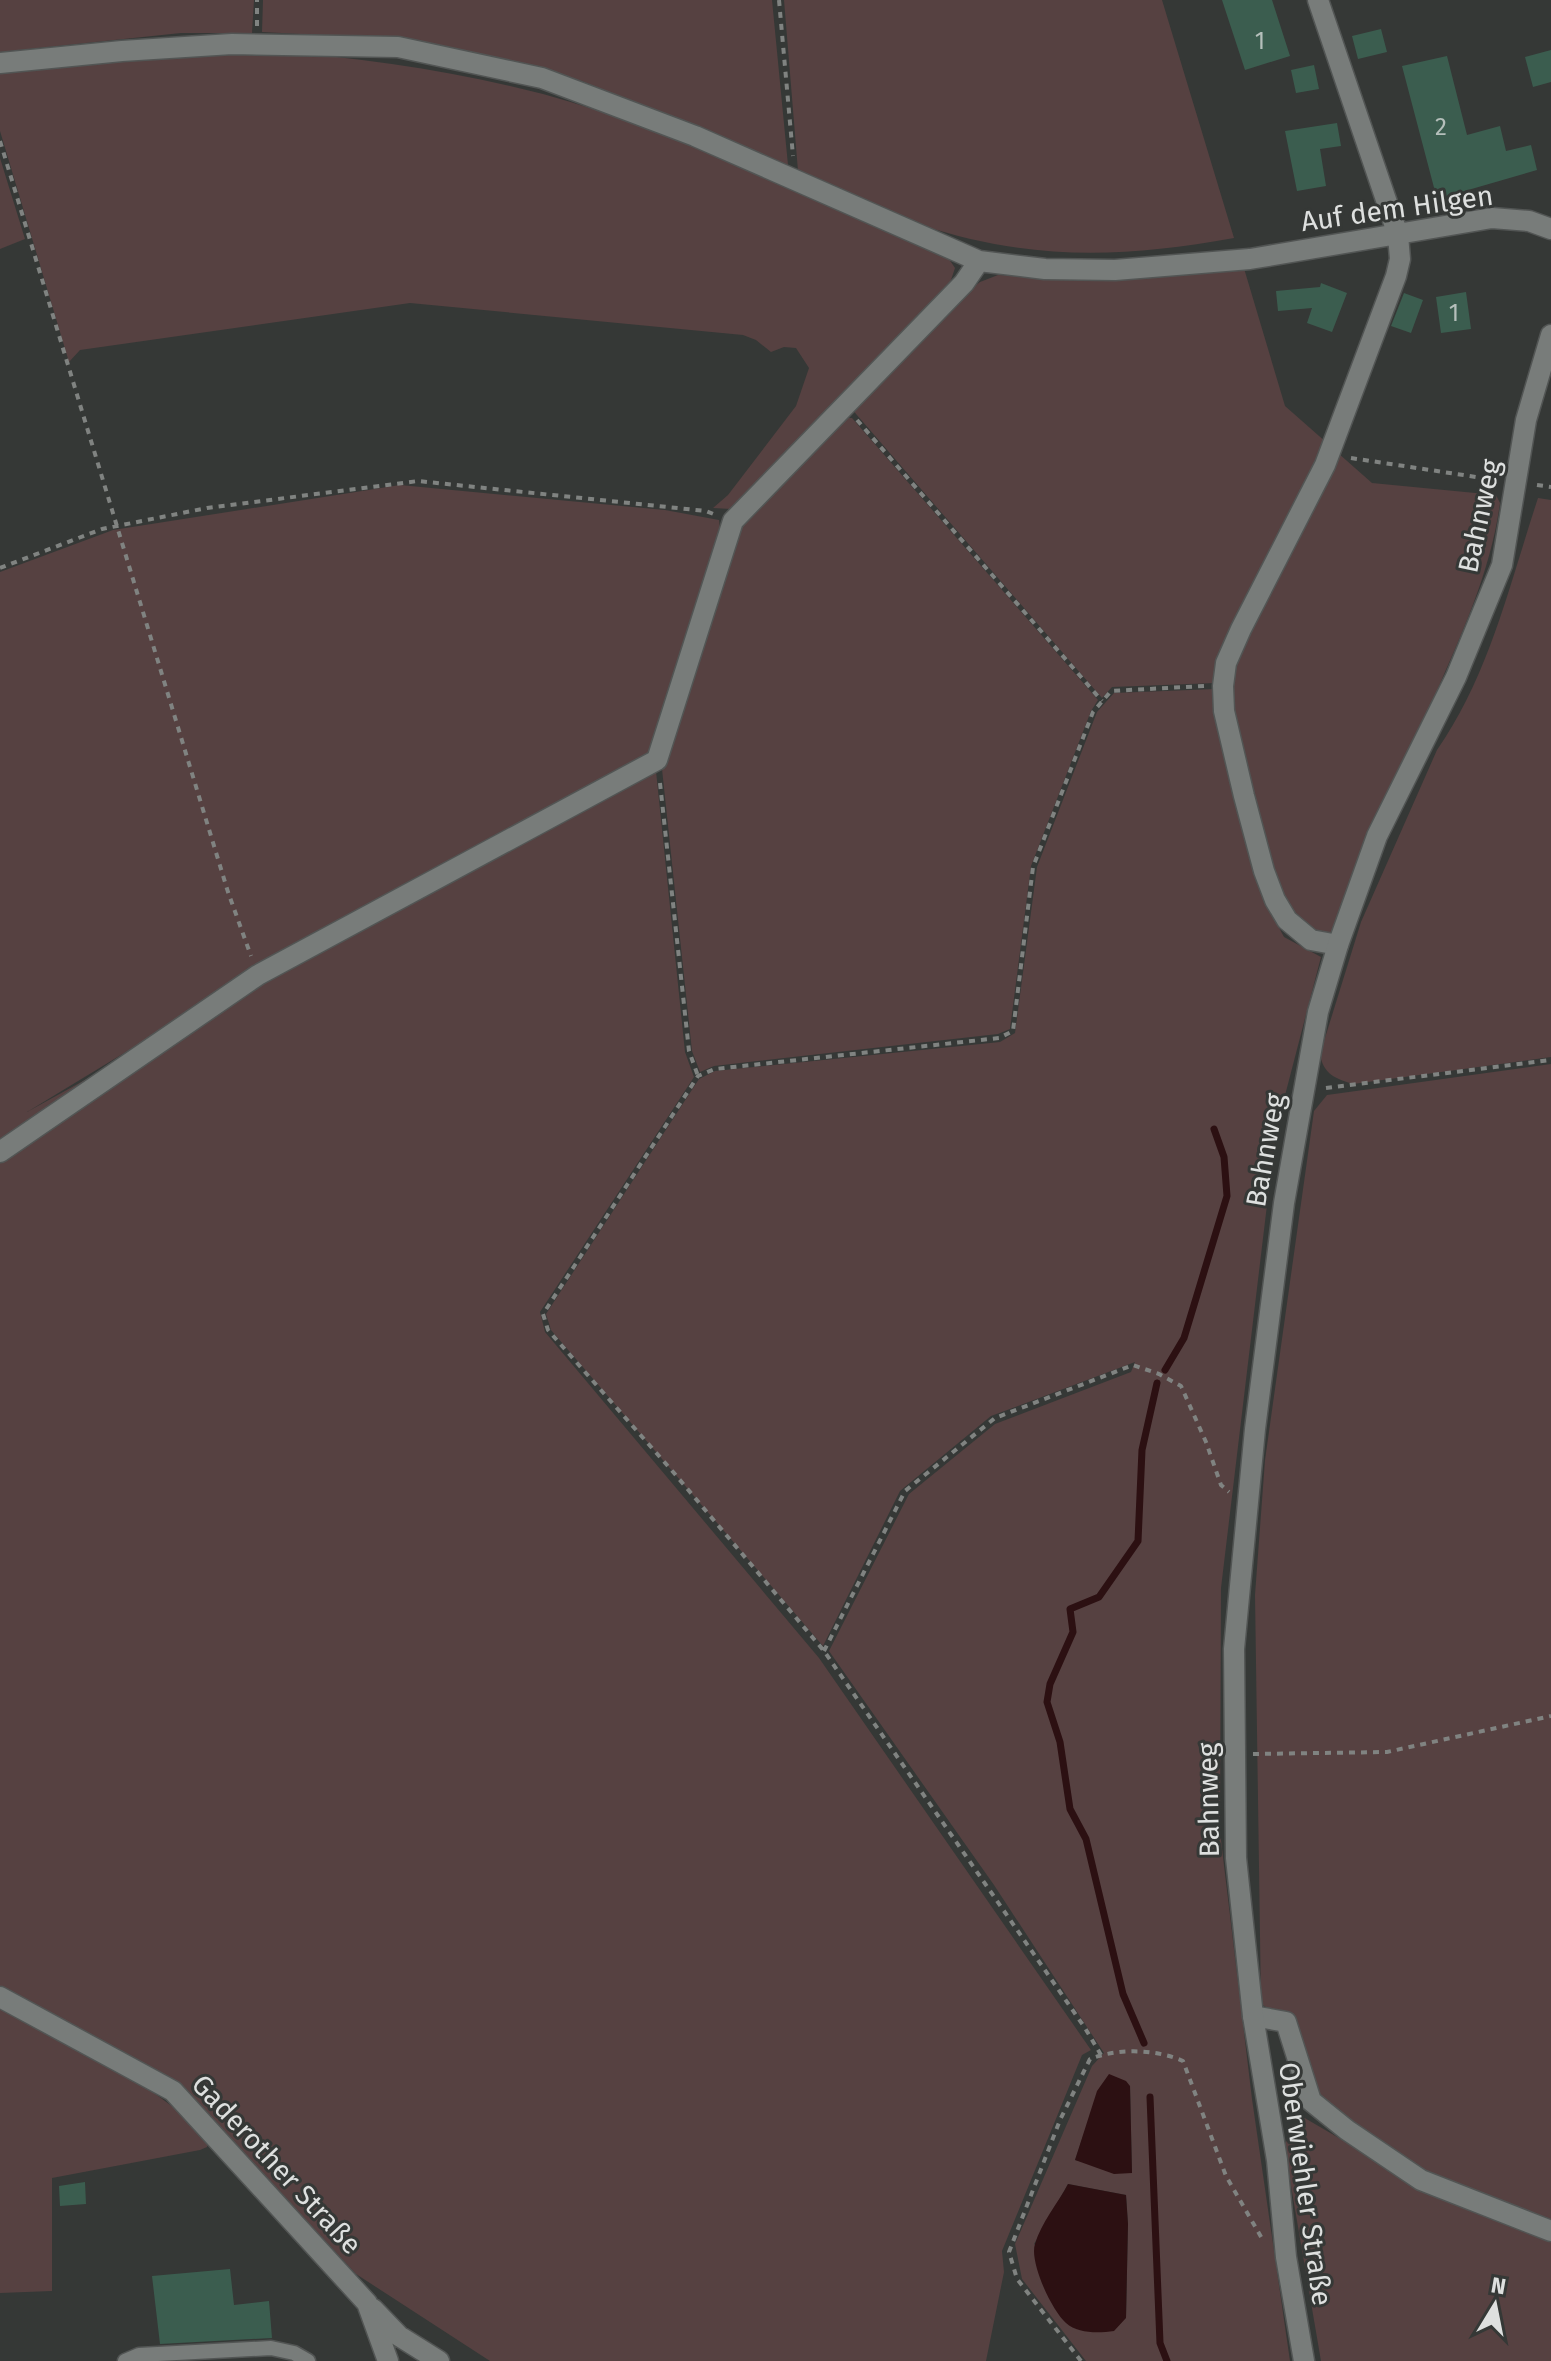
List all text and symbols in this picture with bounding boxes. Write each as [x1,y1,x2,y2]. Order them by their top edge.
house number: 1 [1255,27,1265,55]
house number: 2 [1435,113,1447,141]
street label: Auf dem Hilgen [1299,179,1495,238]
house number: 1 [1449,299,1459,327]
street label: Bahnweg [1451,456,1508,576]
street label: Bahnweg [1239,1090,1292,1210]
street label: Bahnweg [1191,1742,1226,1858]
street label: Oberwiehler Straße [1272,2060,1339,2308]
street label: Gaderother Straße [185,2068,368,2261]
north arrow [1455,2265,1535,2345]
text: N [1489,2271,1508,2300]

